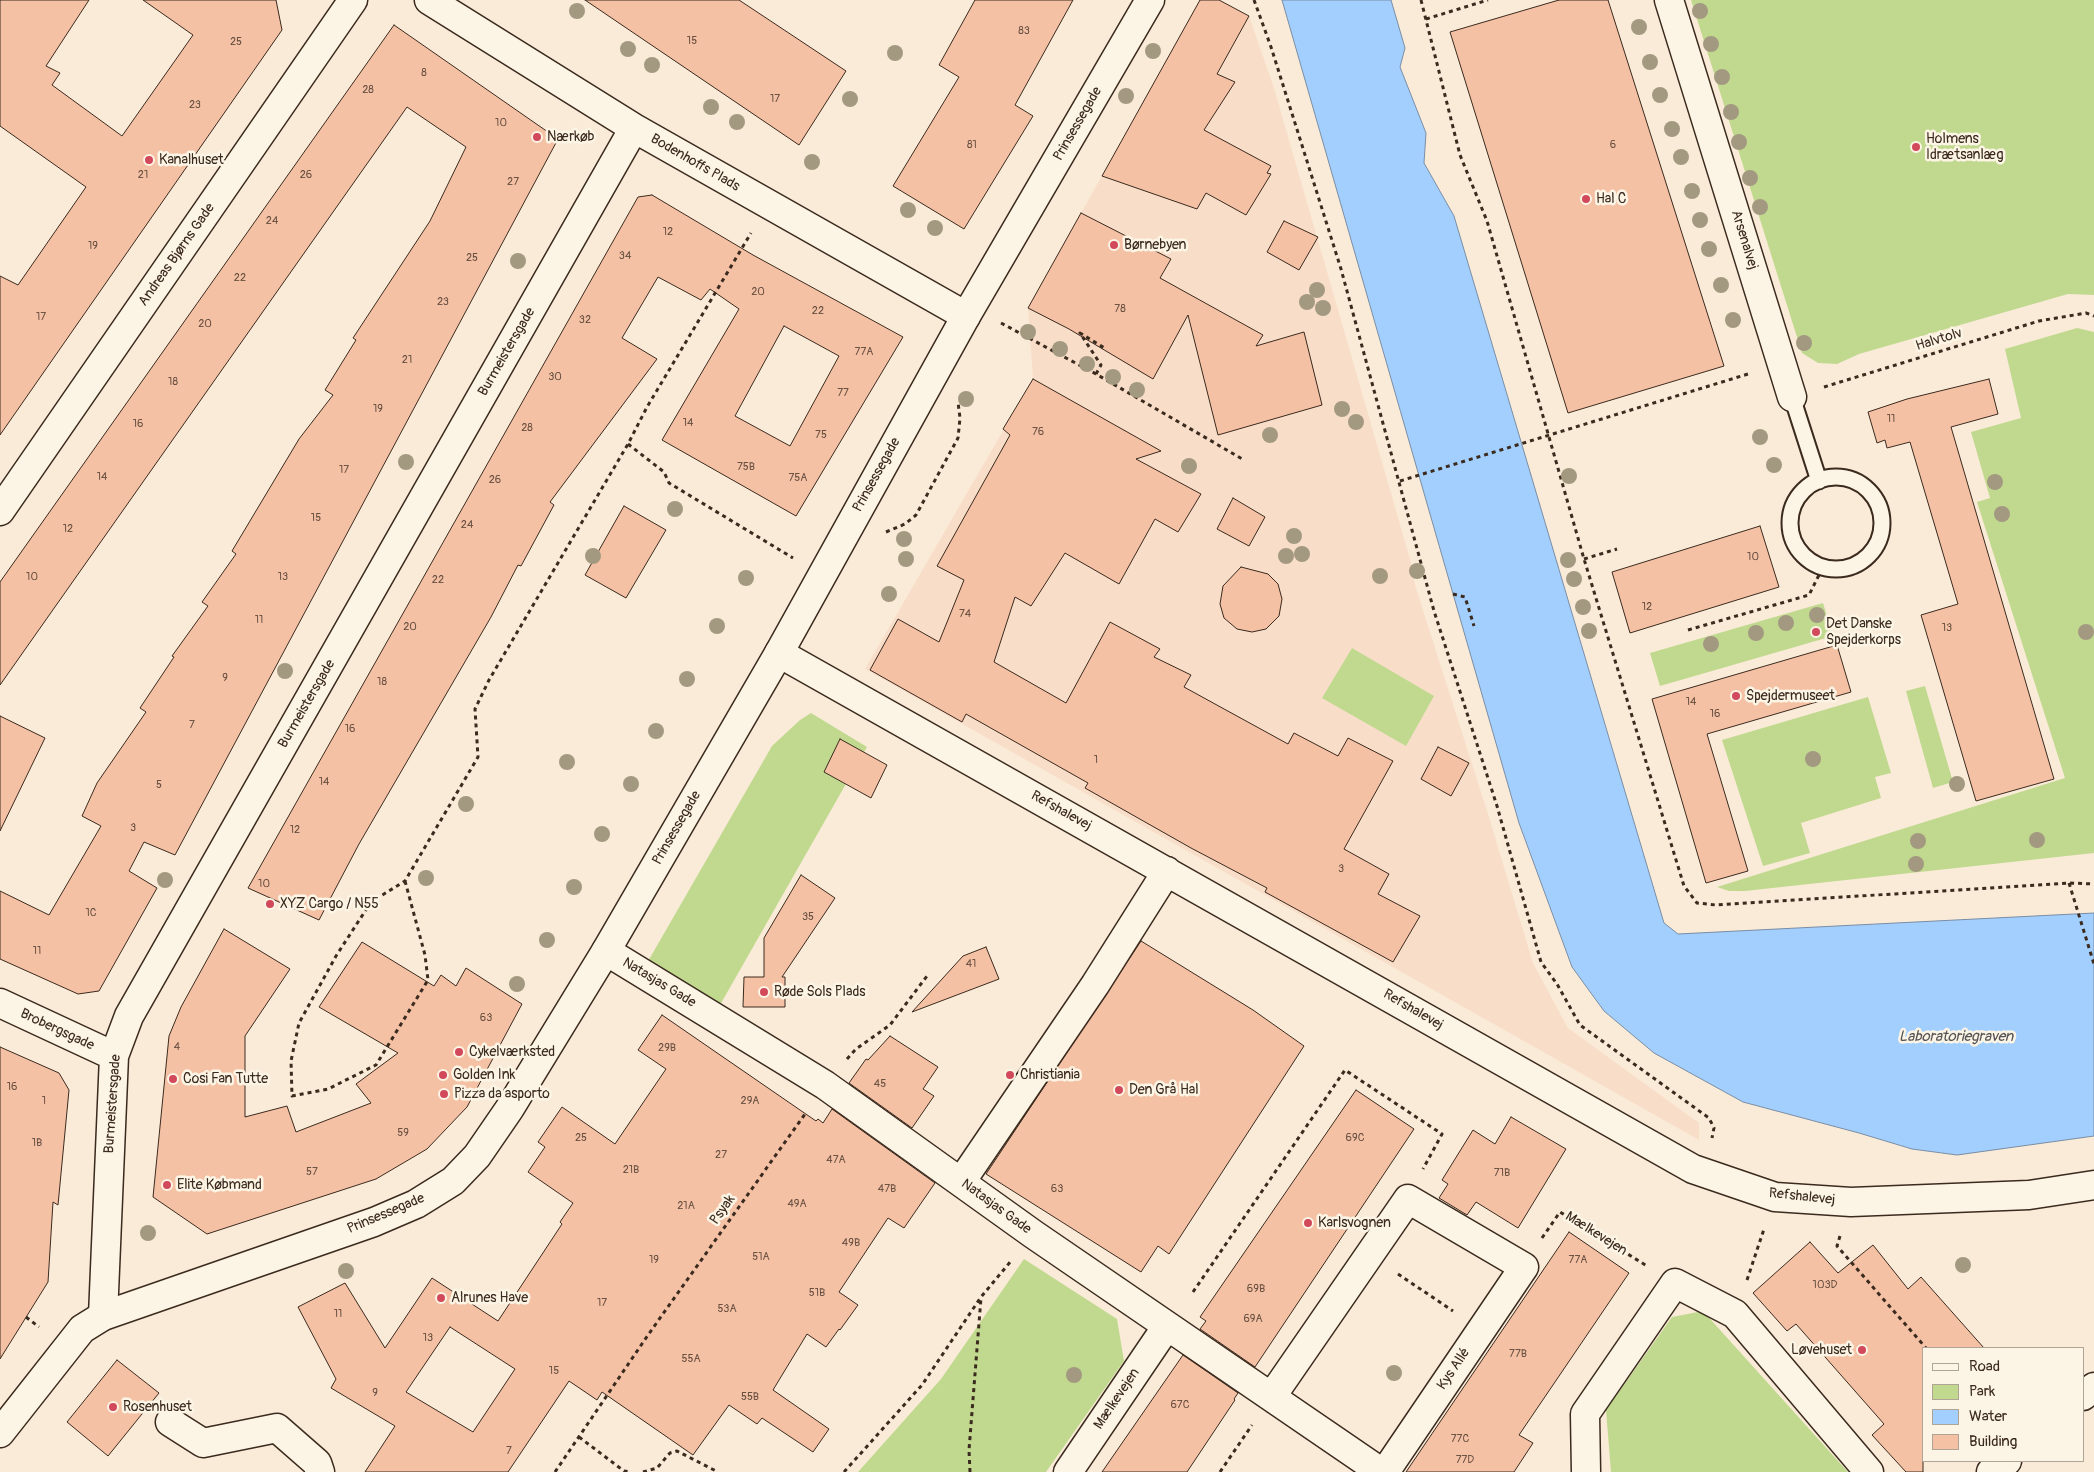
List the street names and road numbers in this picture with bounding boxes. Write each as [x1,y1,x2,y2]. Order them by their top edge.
street label: Prinsessegade [1050,84,1106,164]
street label: Bodenhoffs Plads [647,131,743,195]
street label: Andreas Bjørns Gade [135,200,219,310]
street label: Arsenalvej [1727,208,1761,272]
street label: Burmeistersgade [475,305,539,399]
street label: Halvtolv [1914,325,1964,355]
street label: Prinsessegade [850,435,904,515]
street label: Burmeistersgade [275,657,339,751]
street label: Refshalevej [1028,787,1094,835]
street label: Prinsessegade [649,788,705,868]
street label: Natasjas Gade [619,955,699,1011]
street label: Refshalevej [1380,986,1446,1034]
street label: Brobergsgade [17,1006,97,1054]
street label: Burmeistersgade [101,1054,125,1154]
street label: Natasjas Gade [958,1176,1034,1238]
street label: Refshalevej [1768,1185,1836,1209]
street label: Prinsessegade [345,1190,427,1238]
street label: Psyak [707,1192,739,1228]
street label: Mælkevejen [1562,1208,1630,1260]
street label: Kys Allé [1434,1345,1474,1393]
street label: Mælkevejen [1091,1365,1143,1433]

